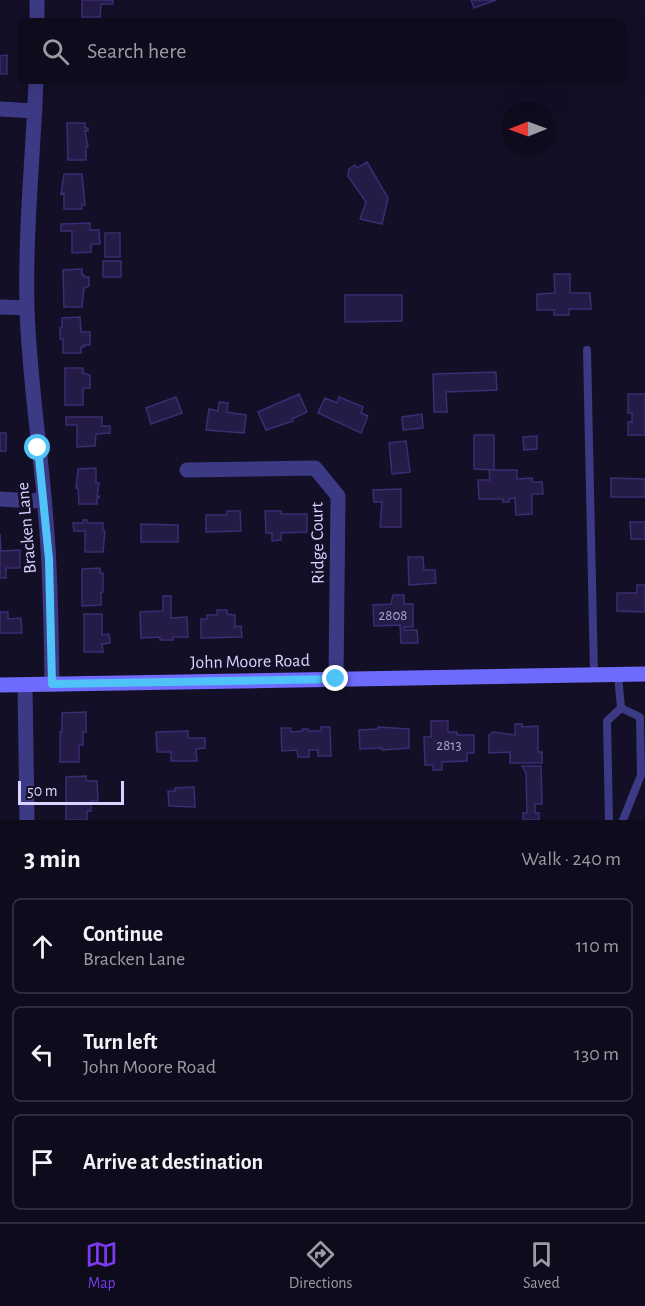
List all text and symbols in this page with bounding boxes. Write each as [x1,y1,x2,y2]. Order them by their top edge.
search box [18,18,627,84]
icon: search [39,35,72,68]
text: Search here [87,40,186,62]
north arrow [501,102,555,156]
route start [24,434,50,460]
street label: Bracken Lane [14,481,40,575]
street label: Ridge Court [308,502,328,584]
house number: 2808 [379,608,407,623]
street label: John Moore Road [190,652,310,672]
route end [322,665,348,691]
house number: 2813 [436,738,462,753]
scale bar [18,778,124,806]
text: 50 m [27,783,58,799]
text: 3 min [24,846,81,872]
text: Walk · 240 m [521,849,621,869]
text: Continue [83,923,163,945]
icon: ahead [26,930,59,963]
text: 110 m [575,936,619,956]
text: Bracken Lane [83,949,185,969]
text: Turn left [83,1031,157,1053]
icon: left [26,1038,59,1071]
text: 130 m [574,1044,619,1064]
text: John Moore Road [83,1057,216,1077]
icon: arrive [26,1146,59,1179]
text: Arrive at destination [83,1151,263,1173]
tab: Map [85,1238,118,1293]
tab: Directions [289,1238,353,1293]
tab: Saved [523,1238,560,1293]

